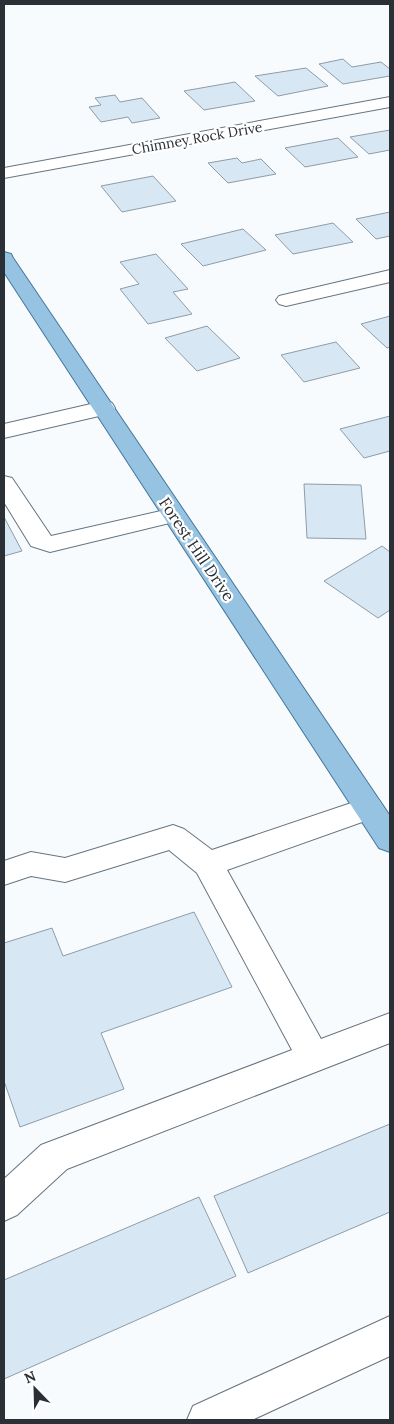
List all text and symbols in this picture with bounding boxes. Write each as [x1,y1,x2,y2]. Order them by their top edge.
street label: Chimney Rock Drive [130,118,264,158]
street label: Forest Hill Drive [155,493,239,605]
north arrow [10,1364,60,1414]
text: N [21,1367,39,1387]

